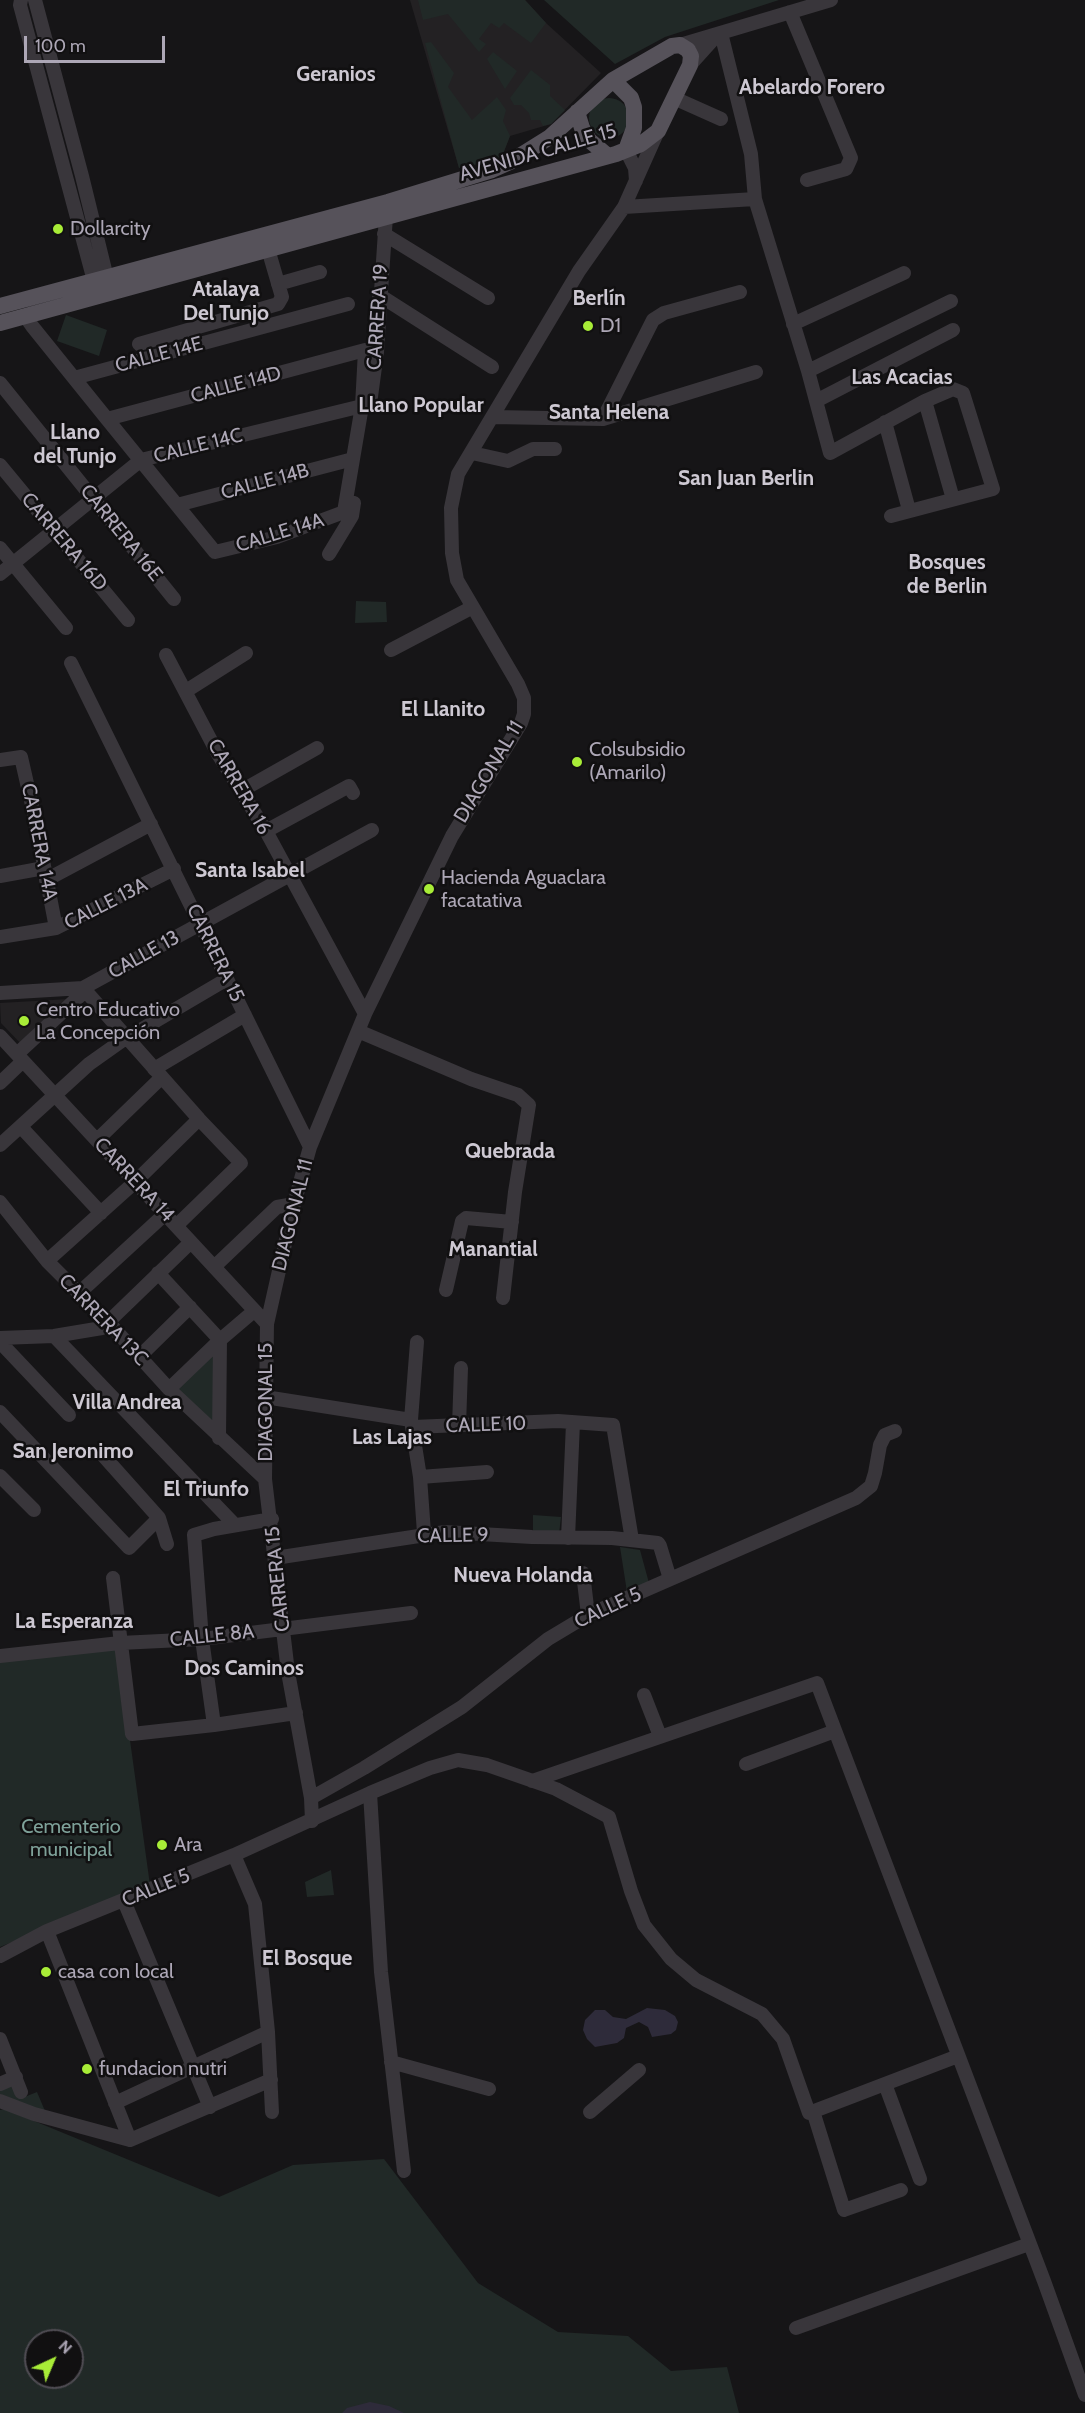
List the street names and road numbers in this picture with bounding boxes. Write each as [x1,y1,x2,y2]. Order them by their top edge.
street label: AVENIDA CALLE 15 [457,119,619,187]
street label: CARRERA 19 [362,263,394,371]
street label: CALLE 14E [113,332,205,378]
street label: CALLE 14D [188,361,284,409]
street label: CALLE 14C [151,423,245,469]
street label: CALLE 14B [218,459,312,505]
street label: CARRERA 16E [75,480,167,586]
street label: CARRERA 16D [16,488,112,596]
street label: CALLE 14A [233,508,327,558]
street label: DIAGONAL 11 [449,717,529,827]
street label: CARRERA 16 [202,735,276,839]
street label: CARRERA 14A [16,781,62,903]
street label: CALLE 13A [60,873,152,935]
street label: CARRERA 15 [181,900,249,1006]
street label: CALLE 13 [104,926,184,984]
street label: CARRERA 14 [89,1133,179,1227]
street label: DIAGONAL 11 [268,1157,318,1273]
street label: CARRERA 13C [53,1269,153,1371]
street label: DIAGONAL 15 [254,1343,278,1461]
street label: CALLE 10 [445,1412,527,1438]
street label: CALLE 9 [417,1523,489,1549]
street label: CARRERA 15 [261,1525,295,1633]
street label: CALLE 5 [571,1582,645,1634]
street label: CALLE 8A [169,1620,255,1652]
street label: CALLE 5 [119,1864,193,1912]

